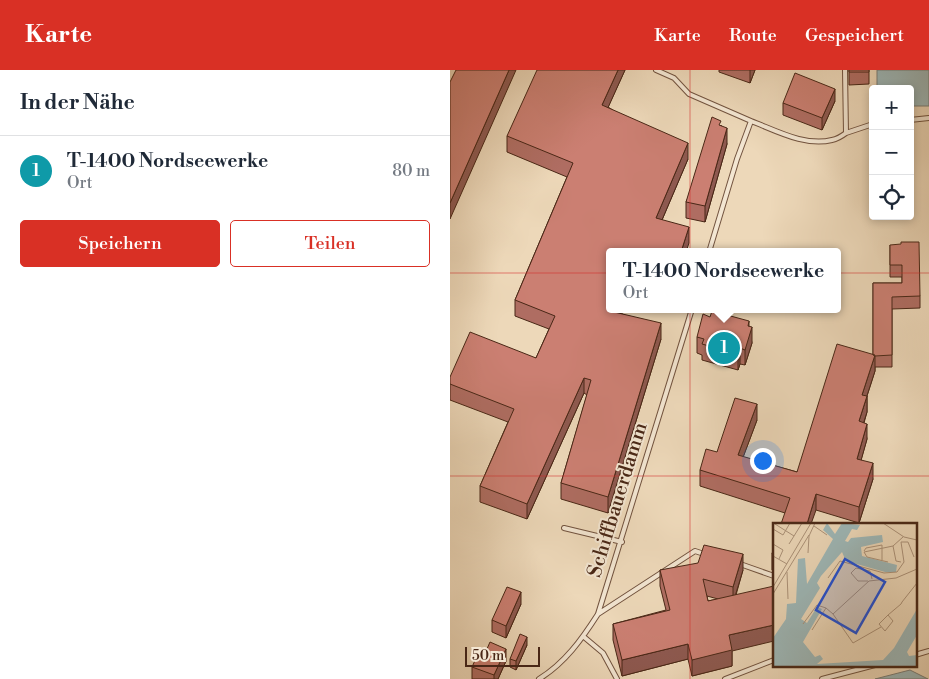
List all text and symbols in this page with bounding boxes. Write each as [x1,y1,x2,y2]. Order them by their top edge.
text: Karte [25,20,92,50]
text: Karte [654,24,701,47]
text: Route [729,24,777,47]
text: Gespeichert [805,24,904,47]
map controls [869,85,914,220]
button: + [869,85,914,130]
text: In der Nähe [20,90,135,116]
button: − [869,130,914,175]
text: T-1400 Nordseewerke [67,149,268,173]
text: 1 [32,161,40,181]
text: 80 m [392,161,430,181]
text: Ort [67,173,93,193]
button: locate [869,175,914,220]
button: Speichern [20,220,220,267]
button: Teilen [230,220,430,267]
popup [606,248,841,313]
text: T-1400 Nordseewerke [623,259,824,283]
text: Ort [623,283,648,303]
pin: 1 [708,329,740,367]
street label: Schiffbauerdamm [583,419,654,581]
your location [750,448,776,474]
inset map [773,523,917,666]
scale bar [465,644,540,667]
text: 50 m [472,647,504,665]

